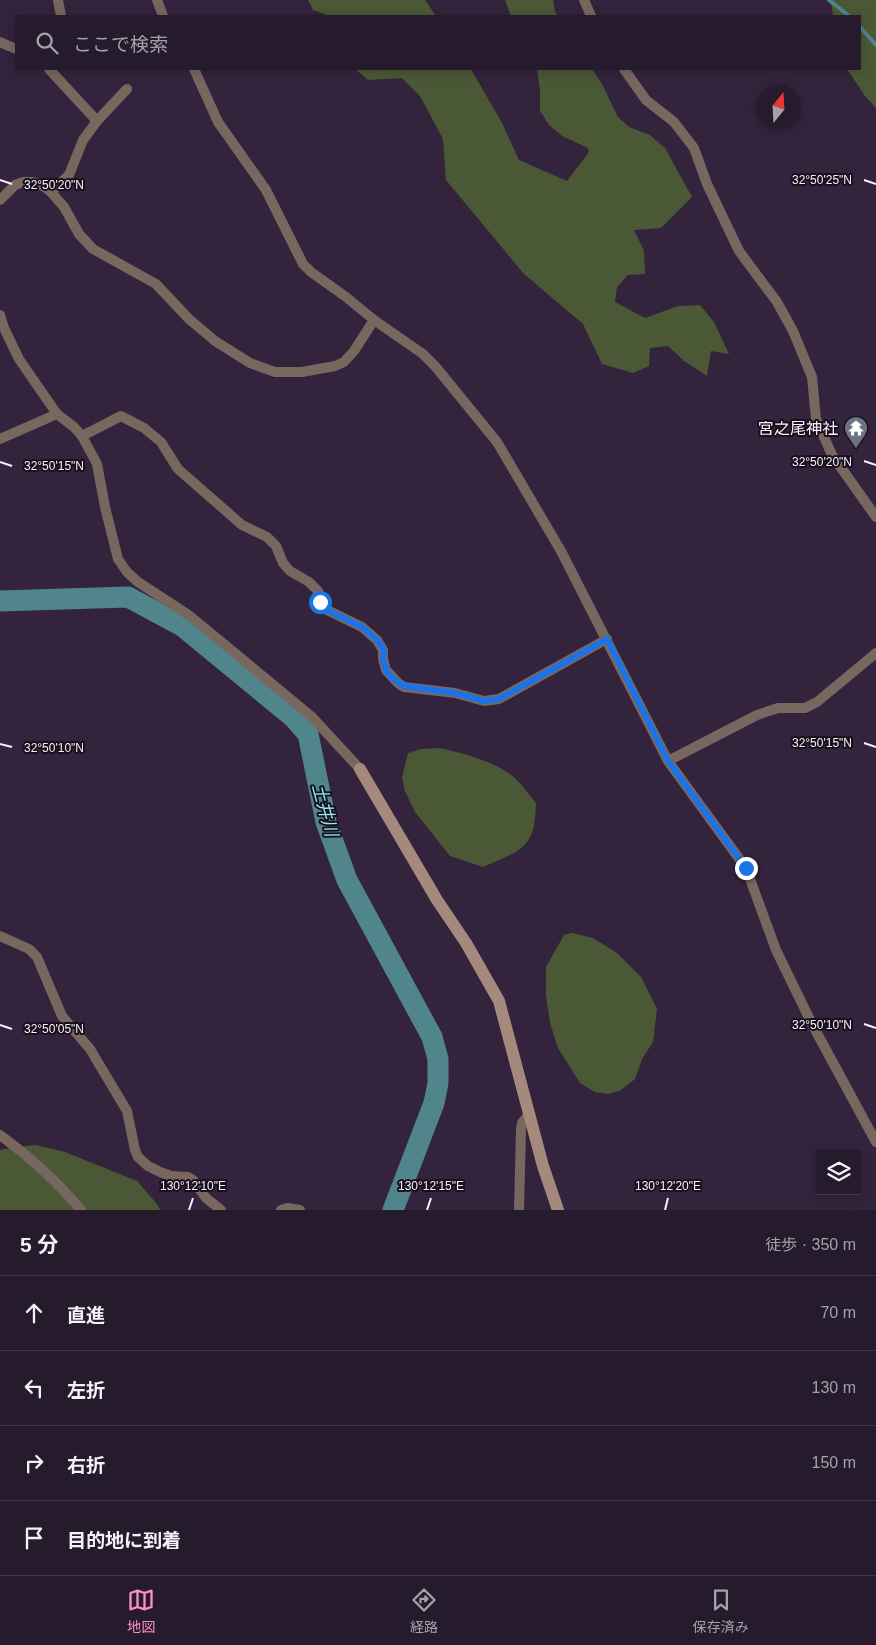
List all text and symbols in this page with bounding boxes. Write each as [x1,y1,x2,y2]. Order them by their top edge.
search box [15,15,861,70]
icon: search [33,29,61,57]
text: ここで検索 [73,34,168,55]
north arrow [756,85,801,130]
text: 32°50'25"N [792,173,852,187]
text: 32°50'20"N [24,178,84,192]
temple icon: 宮之尾神社 [843,415,869,449]
place label: 宮之尾神社 [758,420,838,437]
text: 32°50'20"N [792,455,852,469]
text: 32°50'15"N [24,459,84,473]
route start [309,591,332,614]
text: 32°50'15"N [792,736,852,750]
text: 32°50'10"N [24,741,84,755]
water label: 土井川 [308,781,342,841]
route end [735,857,758,880]
text: 32°50'10"N [792,1018,852,1032]
text: 32°50'05"N [24,1022,84,1036]
map controls [816,1150,861,1195]
button: layers [816,1150,861,1195]
text: 130°12'10"E [160,1179,226,1193]
text: 130°12'15"E [398,1179,464,1193]
text: 130°12'20"E [635,1179,701,1193]
text: 5 分 [20,1233,59,1256]
text: 徒歩 · 350 m [765,1236,856,1253]
icon: ahead [20,1299,48,1327]
text: 70 m [820,1304,856,1321]
text: 直進 [67,1305,105,1326]
icon: left [20,1374,48,1402]
text: 130 m [812,1379,856,1396]
text: 左折 [67,1380,105,1401]
icon: right [20,1449,48,1477]
text: 150 m [812,1454,856,1471]
text: 右折 [67,1455,105,1476]
icon: arrive [20,1524,48,1552]
text: 目的地に到着 [67,1530,181,1551]
tab: 地図 [127,1586,155,1636]
tab: 経路 [410,1586,438,1636]
tab: 保存済み [693,1586,749,1636]

